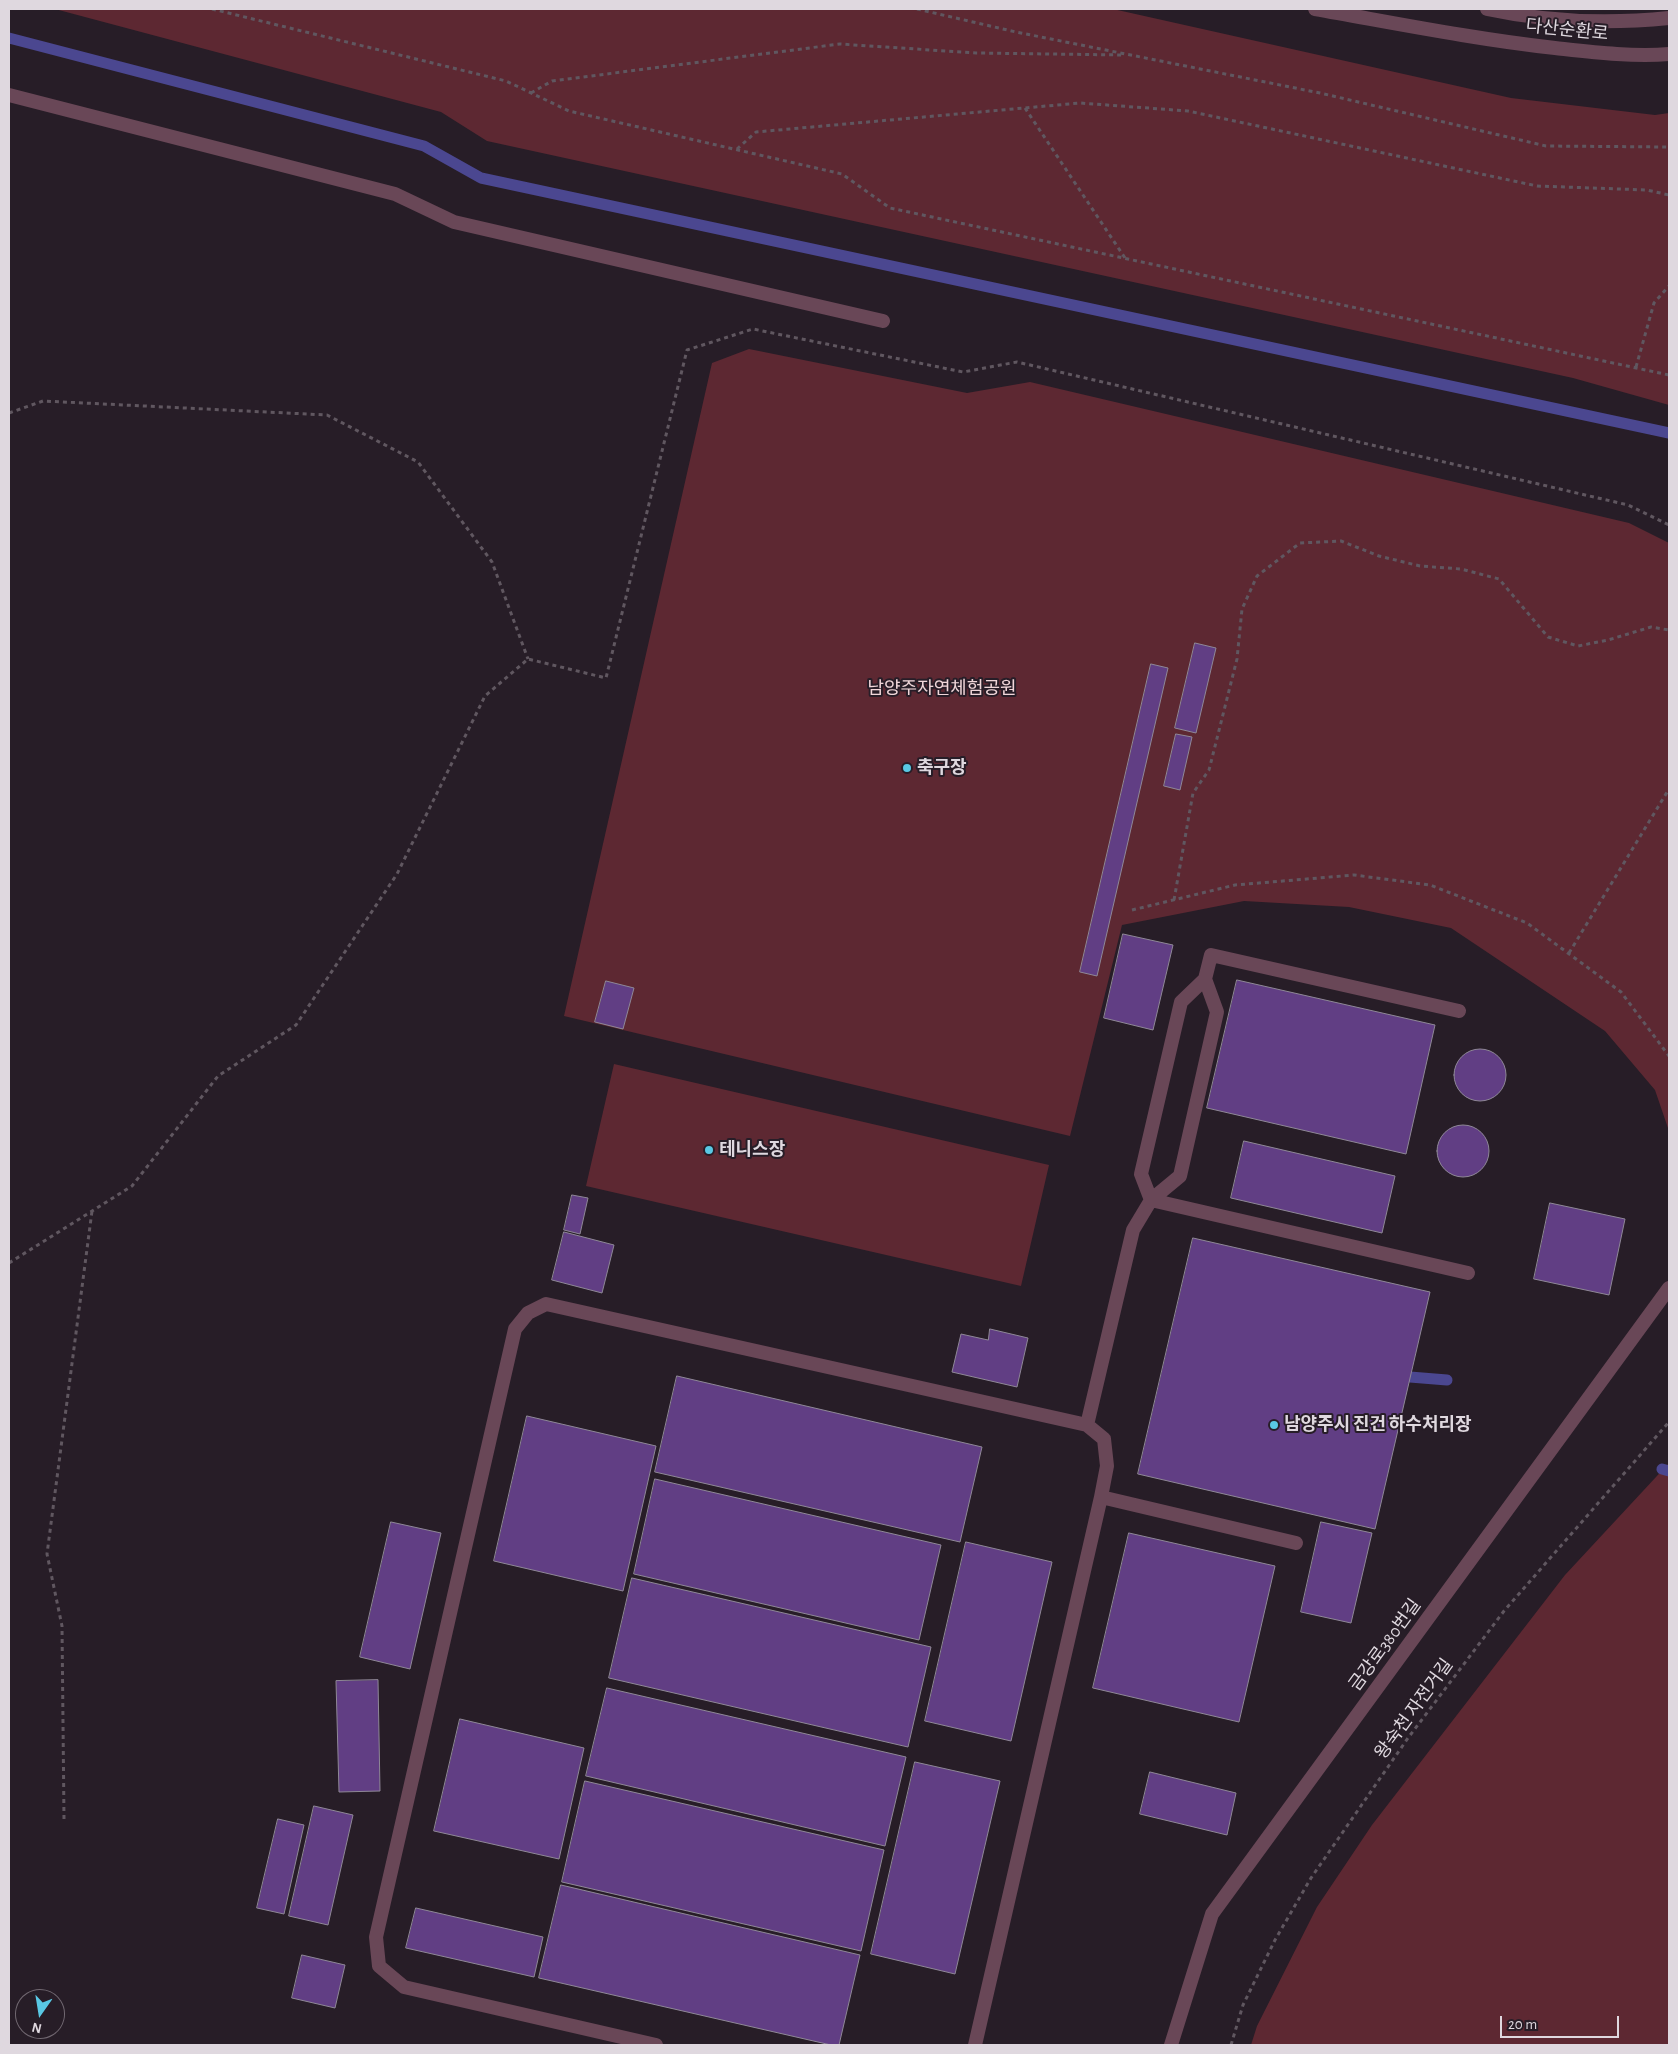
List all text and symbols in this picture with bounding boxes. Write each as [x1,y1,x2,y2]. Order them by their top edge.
street label: 다산순환로 [1525,15,1609,45]
park label: 남양주자연체험공원 [867,678,1017,700]
place label: 축구장 [917,757,967,779]
marker: 축구장 [901,762,913,774]
place label: 테니스장 [719,1139,785,1161]
marker: 테니스장 [703,1144,715,1156]
place label: 남양주시 진건 하수처리장 [1284,1414,1472,1436]
marker: 남양주시 진건 하수처리장 [1268,1419,1280,1431]
street label: 금강로380번길 [1344,1595,1426,1695]
street label: 왕숙천 자전거길 [1370,1655,1458,1763]
north arrow [15,1989,65,2039]
scale bar [1503,2006,1622,2038]
text: 20 m [1508,2017,1537,2032]
text: N [31,2020,43,2036]

